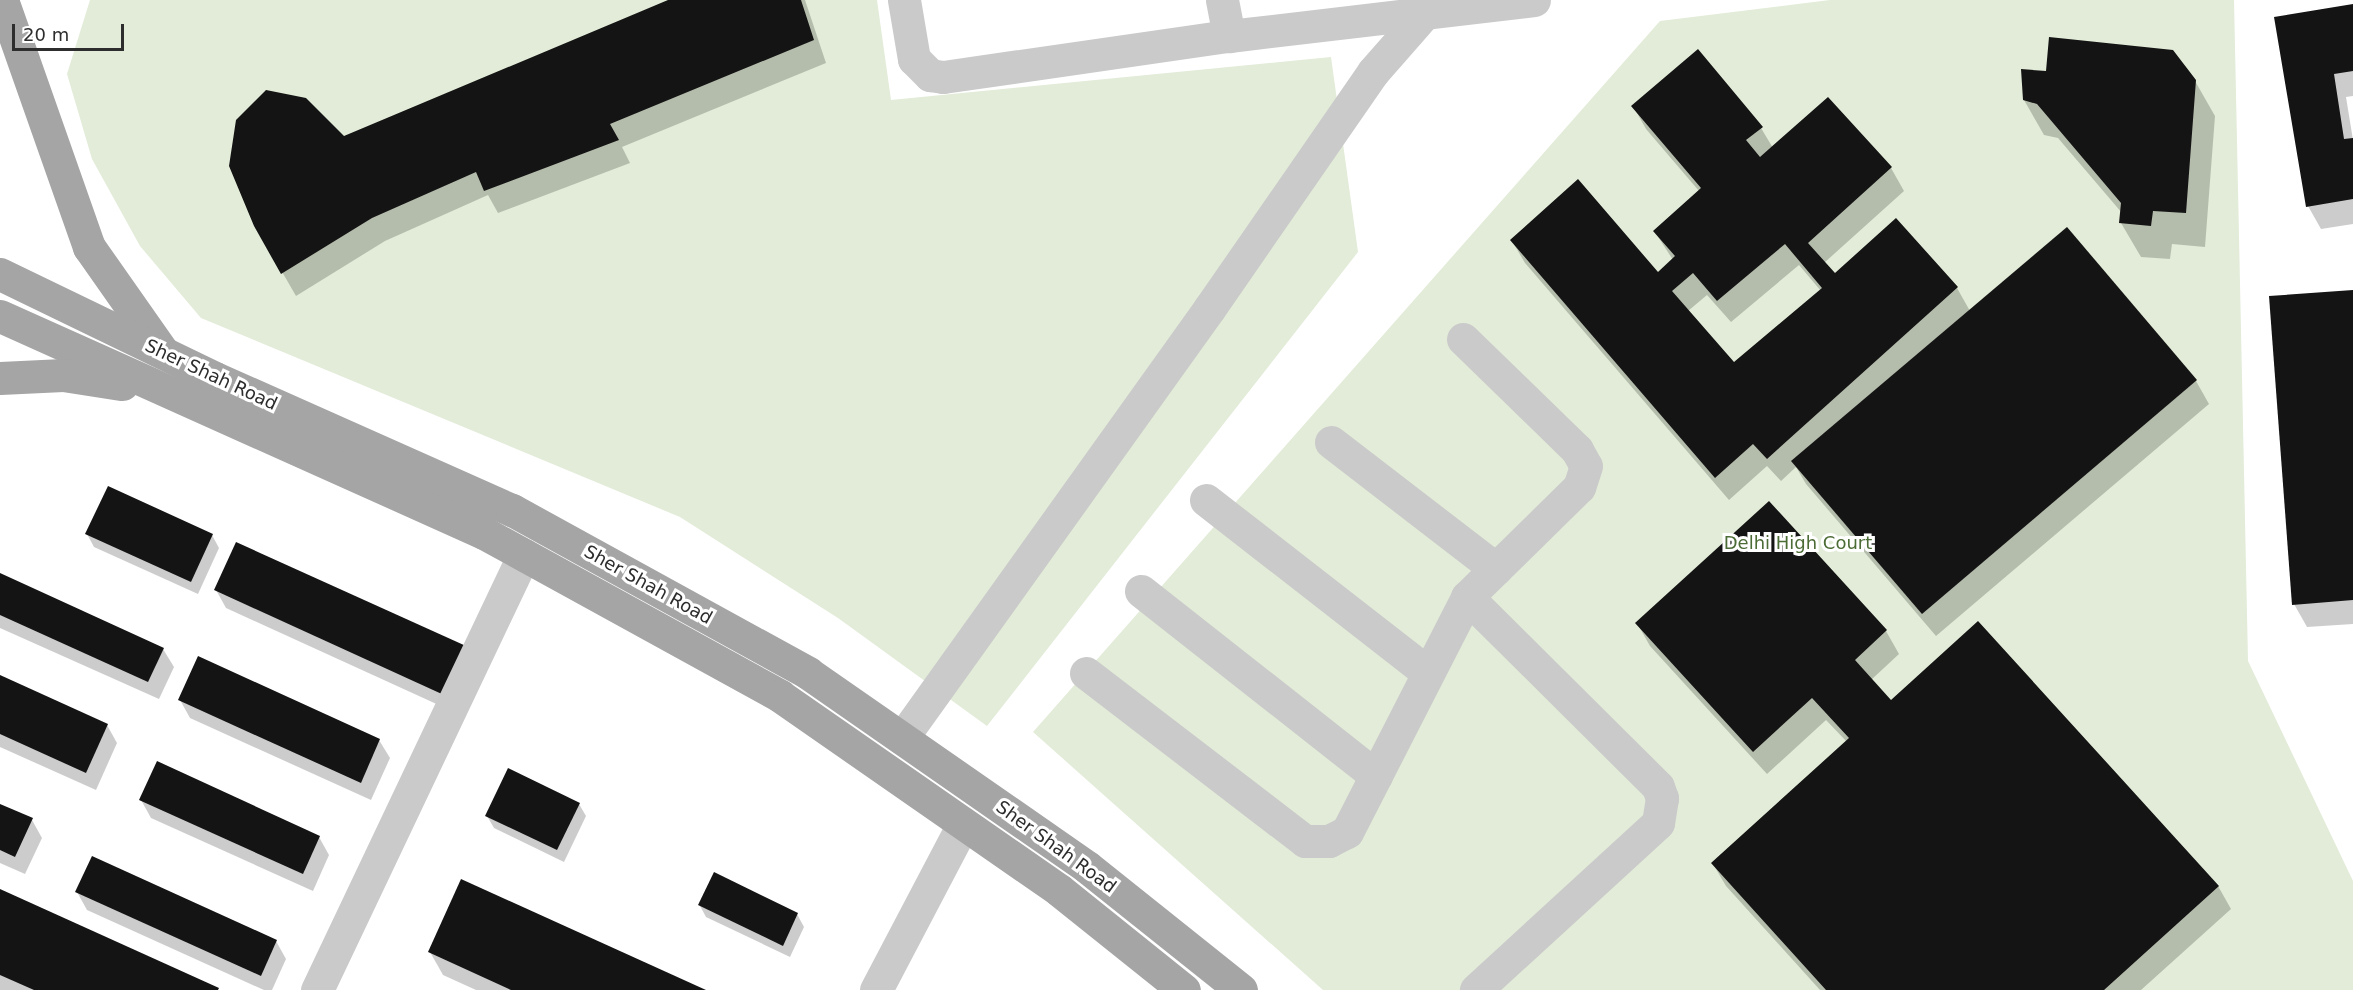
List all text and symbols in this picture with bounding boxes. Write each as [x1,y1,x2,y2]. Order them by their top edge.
scale bar [15,12,128,50]
text: 20 m [23,24,69,45]
street label: Sher Shah Road [142,335,280,415]
park label: Delhi High Court [1724,532,1872,554]
street label: Sher Shah Road [580,541,716,629]
street label: Sher Shah Road [992,796,1120,898]

